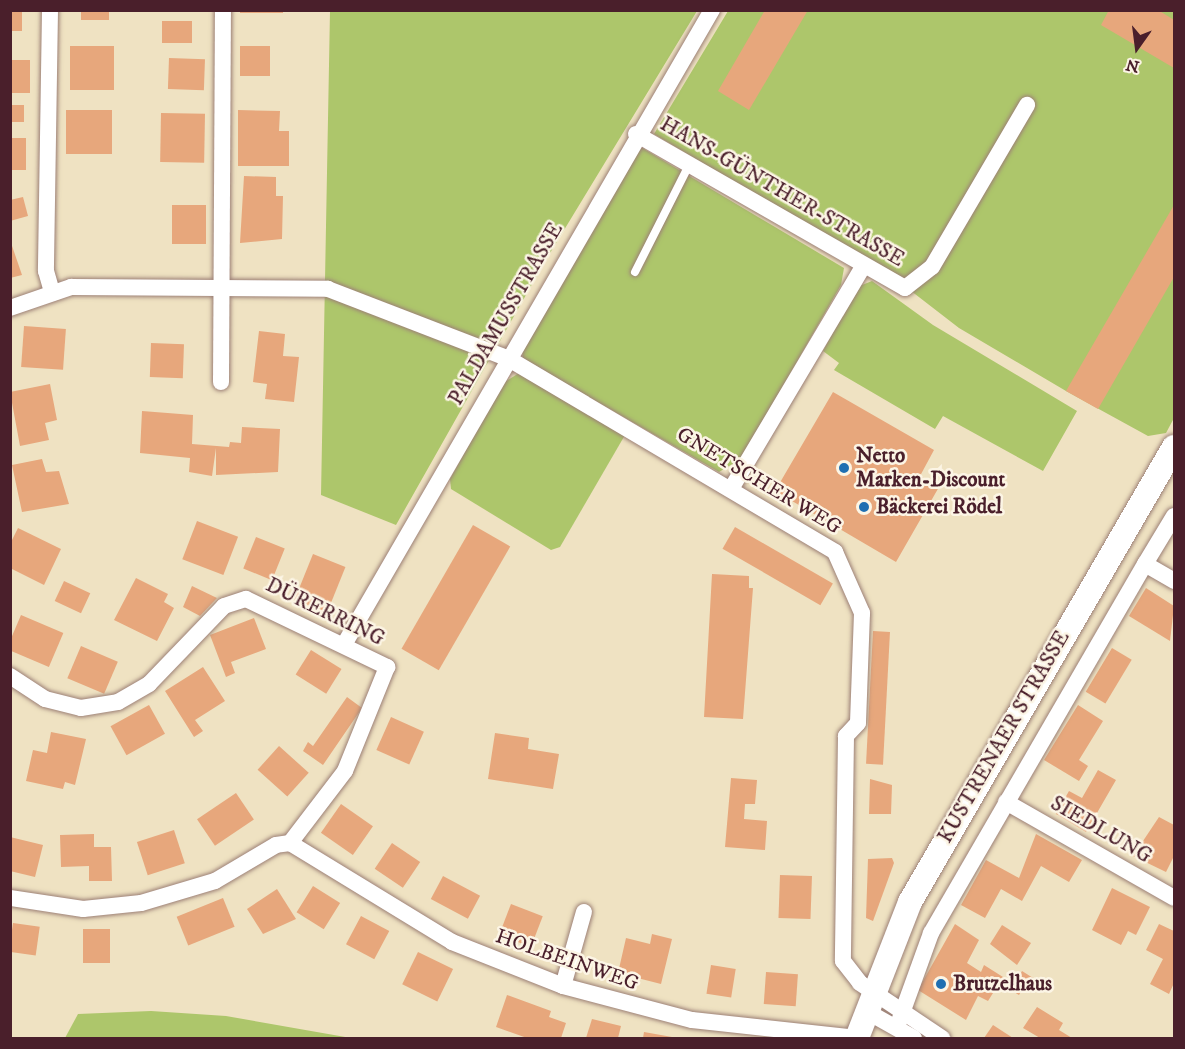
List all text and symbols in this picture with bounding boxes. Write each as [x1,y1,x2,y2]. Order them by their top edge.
north arrow [1107,18,1167,78]
text: N [1124,54,1141,77]
street label: HANS-GÜNTHER-STRASSE [655,112,909,272]
street label: PALDAMUSSTRASSE [443,218,569,410]
street label: GNETSCHER WEG [672,422,846,540]
place label: Netto Marken-Discount [856,443,1005,493]
marker: Netto Marken-Discount [837,461,851,475]
place label: Bäckerei Rödel [876,494,1002,520]
marker: Bäckerei Rödel [857,500,871,514]
street label: DÜRERRING [262,572,388,652]
street label: KUSTRENAER STRASSE [933,626,1075,848]
street label: SIEDLUNG [1046,791,1156,869]
street label: HOLBEINWEG [492,924,642,996]
place label: Brutzelhaus [953,971,1052,997]
marker: Brutzelhaus [934,977,948,991]

